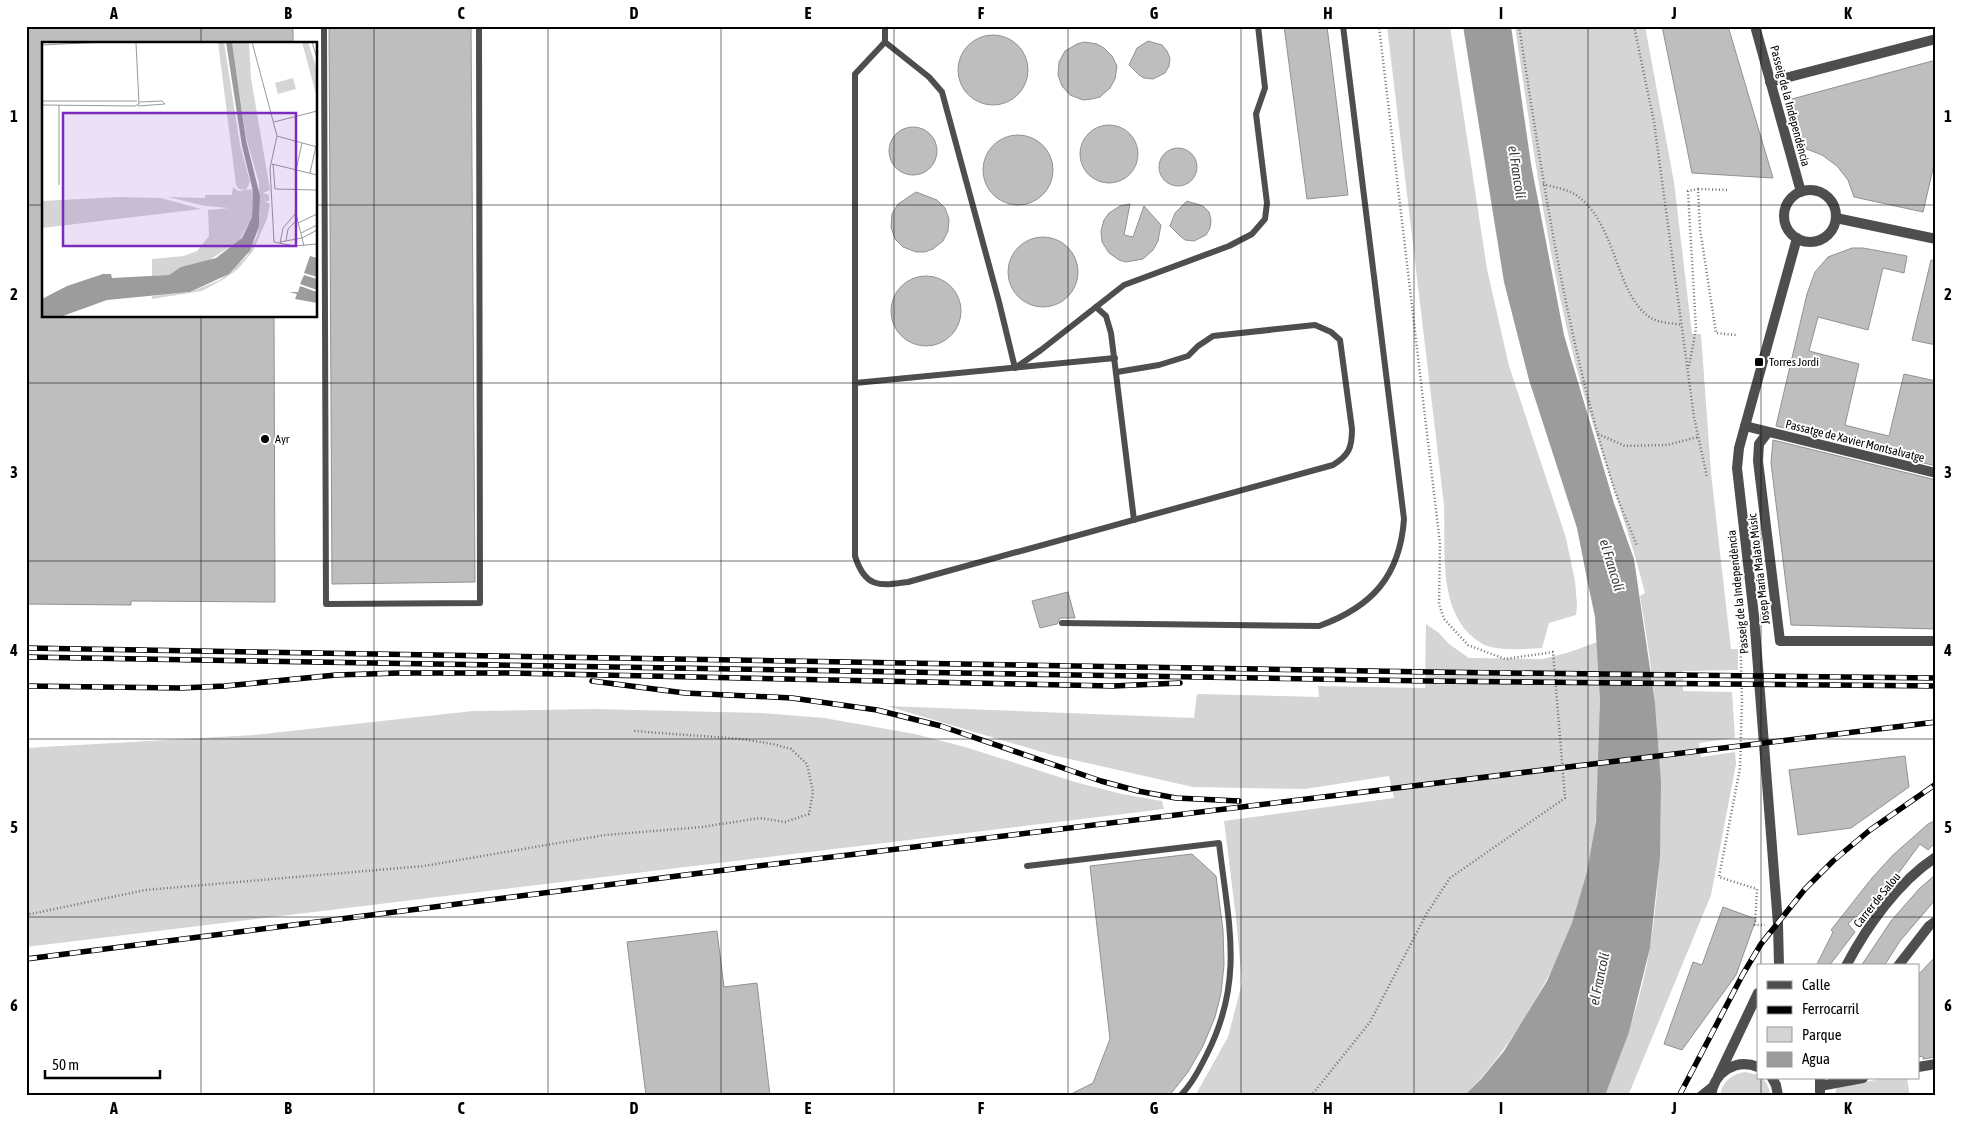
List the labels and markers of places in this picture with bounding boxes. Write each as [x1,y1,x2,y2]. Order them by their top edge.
place label: Torres Jordi [1769,355,1819,369]
marker: Torres Jordi [1753,356,1765,368]
place label: Ayr [275,432,290,446]
marker: Ayr [259,433,271,445]

